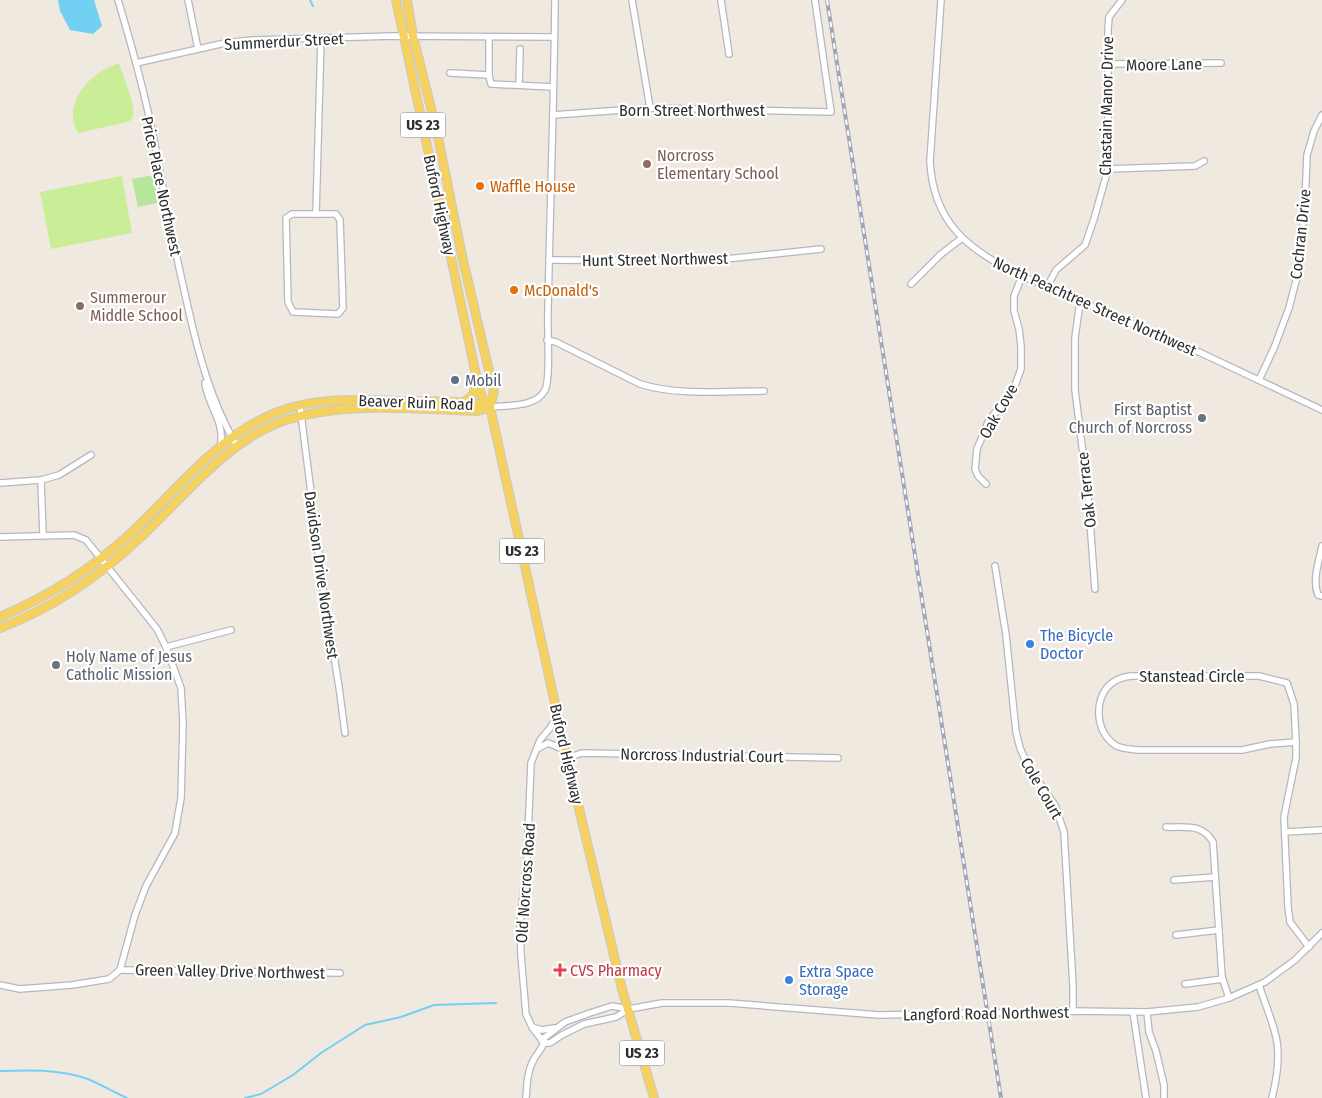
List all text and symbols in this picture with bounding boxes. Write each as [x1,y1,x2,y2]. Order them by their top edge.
street label: Summerdur Street [224,29,345,54]
street label: Chastain Manor Drive [1096,36,1117,176]
street label: Moore Lane [1126,54,1202,75]
street label: Born Street Northwest [619,101,766,120]
road number: US 23 [400,112,446,138]
street label: Price Place Northwest [137,115,186,258]
place label: Norcross Elementary School [657,146,779,183]
street label: Buford Highway [420,153,460,258]
marker: Norcross Elementary School [641,158,653,170]
place label: Waffle House [490,177,576,196]
marker: Waffle House [474,180,486,192]
street label: Cochran Drive [1286,188,1315,280]
street label: Hunt Street Northwest [582,249,729,270]
street label: North Peachtree Street Northwest [990,253,1200,360]
place label: McDonald's [524,281,599,300]
marker: McDonald's [508,284,520,296]
place label: Summerour Middle School [90,288,183,325]
marker: Summerour Middle School [74,300,86,312]
place label: Mobil [465,371,502,390]
marker: Mobil [449,374,461,386]
street label: Oak Cove [975,380,1022,442]
street label: Beaver Ruin Road [358,391,474,414]
place label: First Baptist Church of Norcross [1069,400,1193,437]
marker: First Baptist Church of Norcross [1196,412,1208,424]
street label: Oak Terrace [1073,451,1100,529]
street label: Davidson Drive Northwest [300,490,343,661]
road number: US 23 [500,538,544,564]
place label: The Bicycle Doctor [1040,626,1113,663]
marker: The Bicycle Doctor [1024,638,1036,650]
place label: Holy Name of Jesus Catholic Mission [66,647,192,684]
marker: Holy Name of Jesus Catholic Mission [50,659,62,671]
street label: Stanstead Circle [1139,667,1245,686]
street label: Buford Highway [546,702,587,807]
street label: Norcross Industrial Court [620,745,785,766]
street label: Cole Court [1016,754,1067,823]
street label: Old Norcross Road [512,822,539,944]
street label: Green Valley Drive Northwest [135,960,326,983]
place label: CVS Pharmacy [570,961,663,980]
place label: Extra Space Storage [799,962,874,999]
marker: CVS Pharmacy [554,964,566,976]
marker: Extra Space Storage [783,974,795,986]
street label: Langford Road Northwest [903,1003,1070,1024]
road number: US 23 [620,1040,664,1066]

